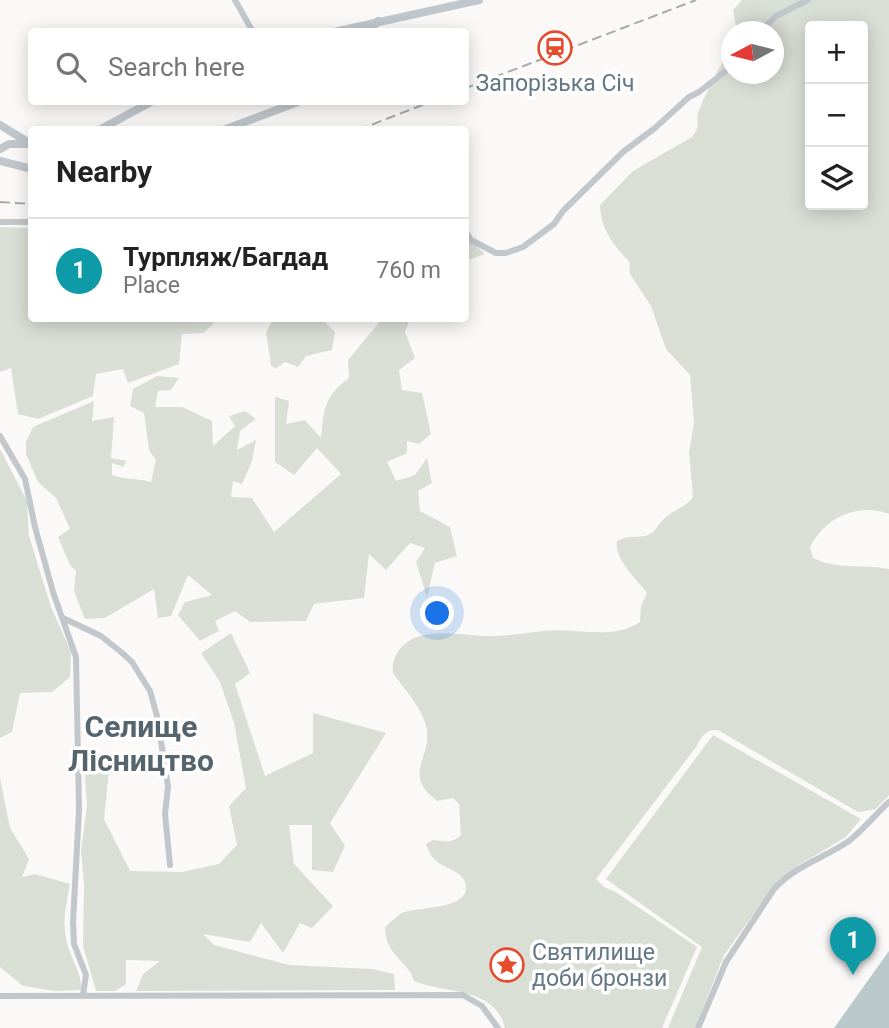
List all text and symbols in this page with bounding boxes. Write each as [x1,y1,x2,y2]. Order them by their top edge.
north arrow [721,21,784,84]
map controls [805,21,868,210]
button: + [805,21,868,84]
search box [28,28,469,105]
station icon: Запорізька Січ [536,29,574,67]
icon: search [52,48,90,86]
text: Search here [108,52,245,82]
place label: Запорізька Січ [476,70,634,97]
button: − [805,84,868,147]
button: layers [805,147,868,210]
text: Nearby [56,154,152,189]
text: Турпляж/Багдад [123,242,328,272]
text: 1 [72,257,86,284]
text: 760 m [376,257,441,284]
text: Place [123,272,180,299]
your location [420,596,454,630]
district label: Селище Лісництво [68,709,214,778]
pin: 1 [830,917,876,975]
place label: Святилище доби бронзи [532,939,667,992]
place icon: Святилище доби бронзи [488,946,526,984]

